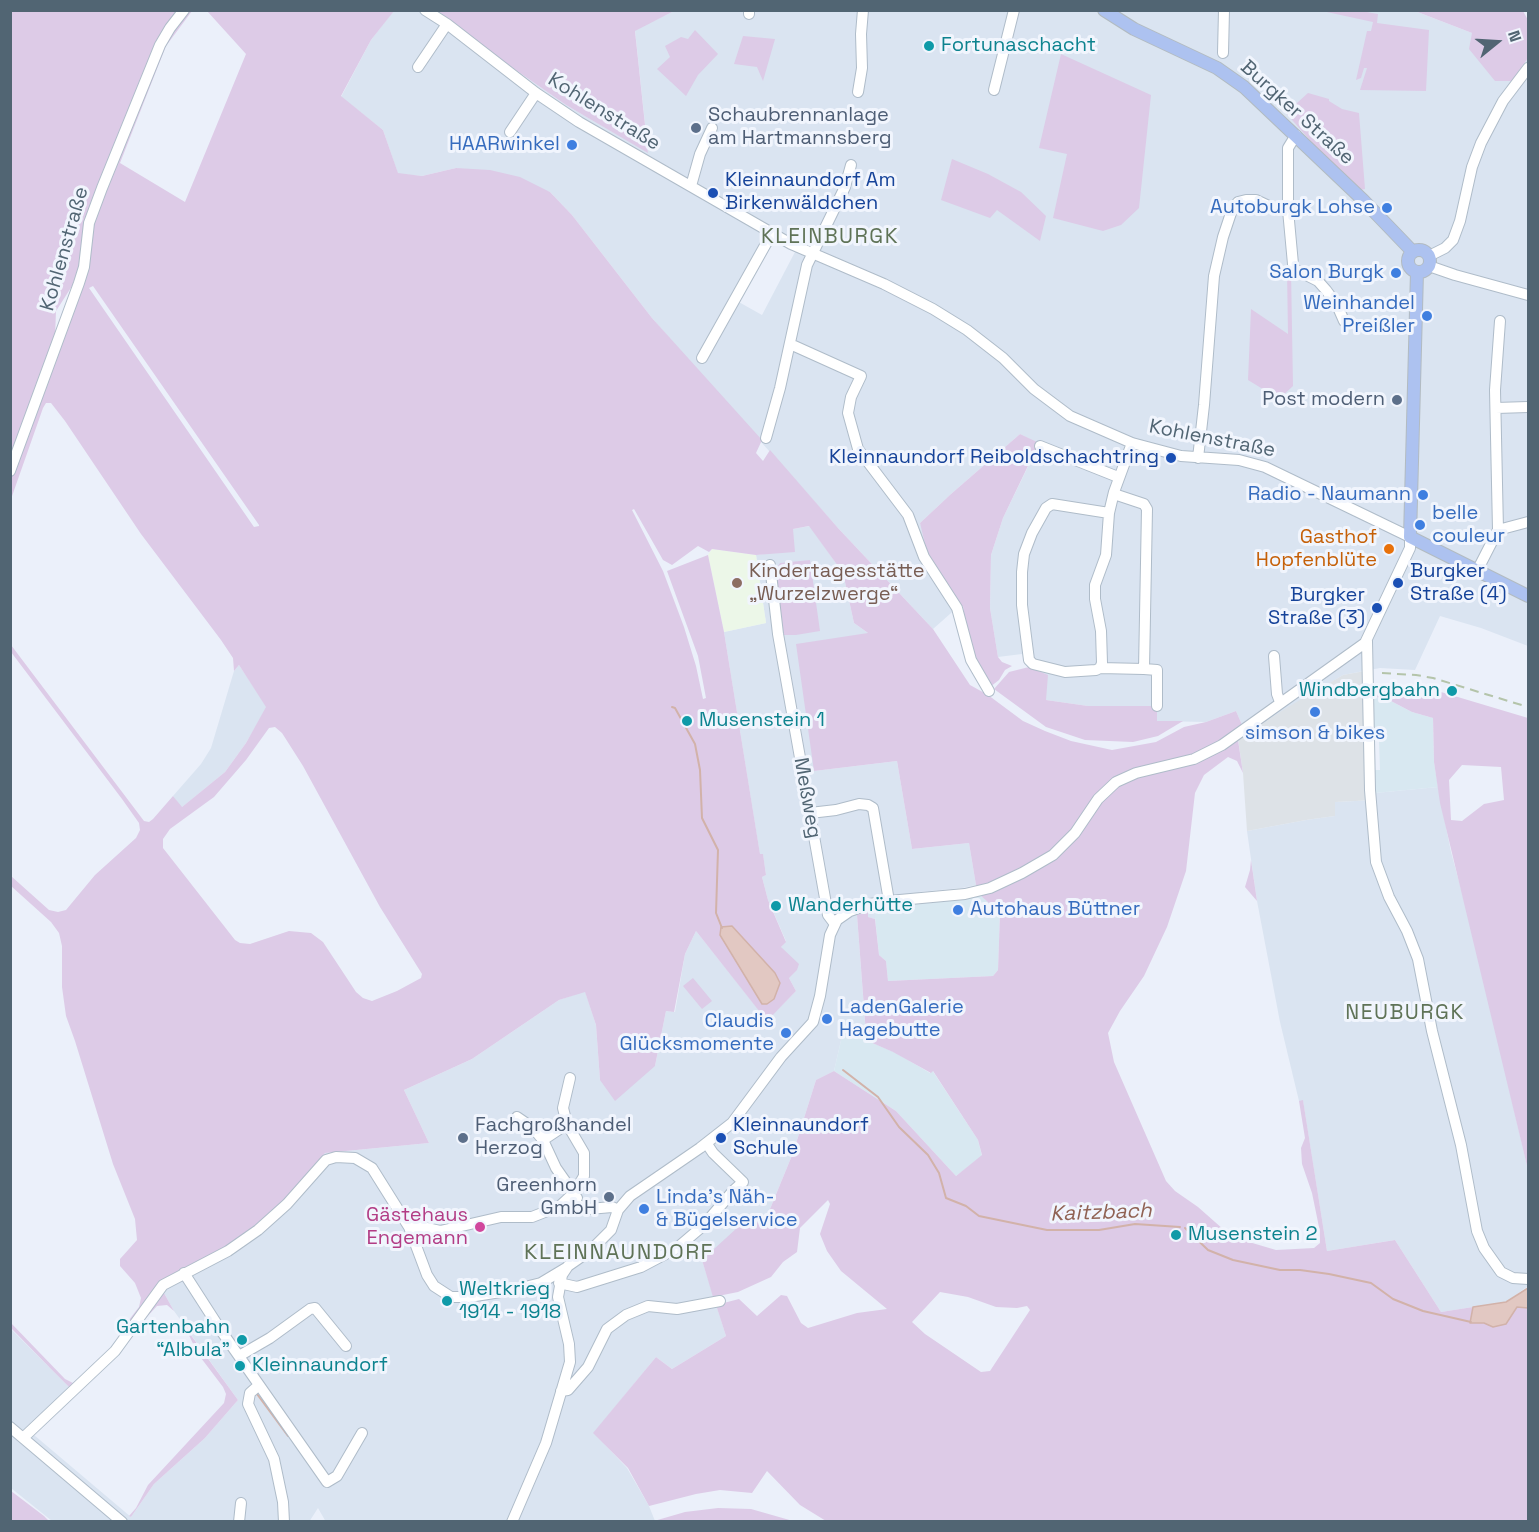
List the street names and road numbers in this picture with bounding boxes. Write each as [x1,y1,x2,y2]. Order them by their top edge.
street label: Burgker Straße [1235,56,1359,170]
street label: Kohlenstraße [543,68,665,156]
street label: Kohlenstraße [36,184,94,314]
street label: Kohlenstraße [1147,415,1277,463]
street label: Meßweg [788,756,826,840]

